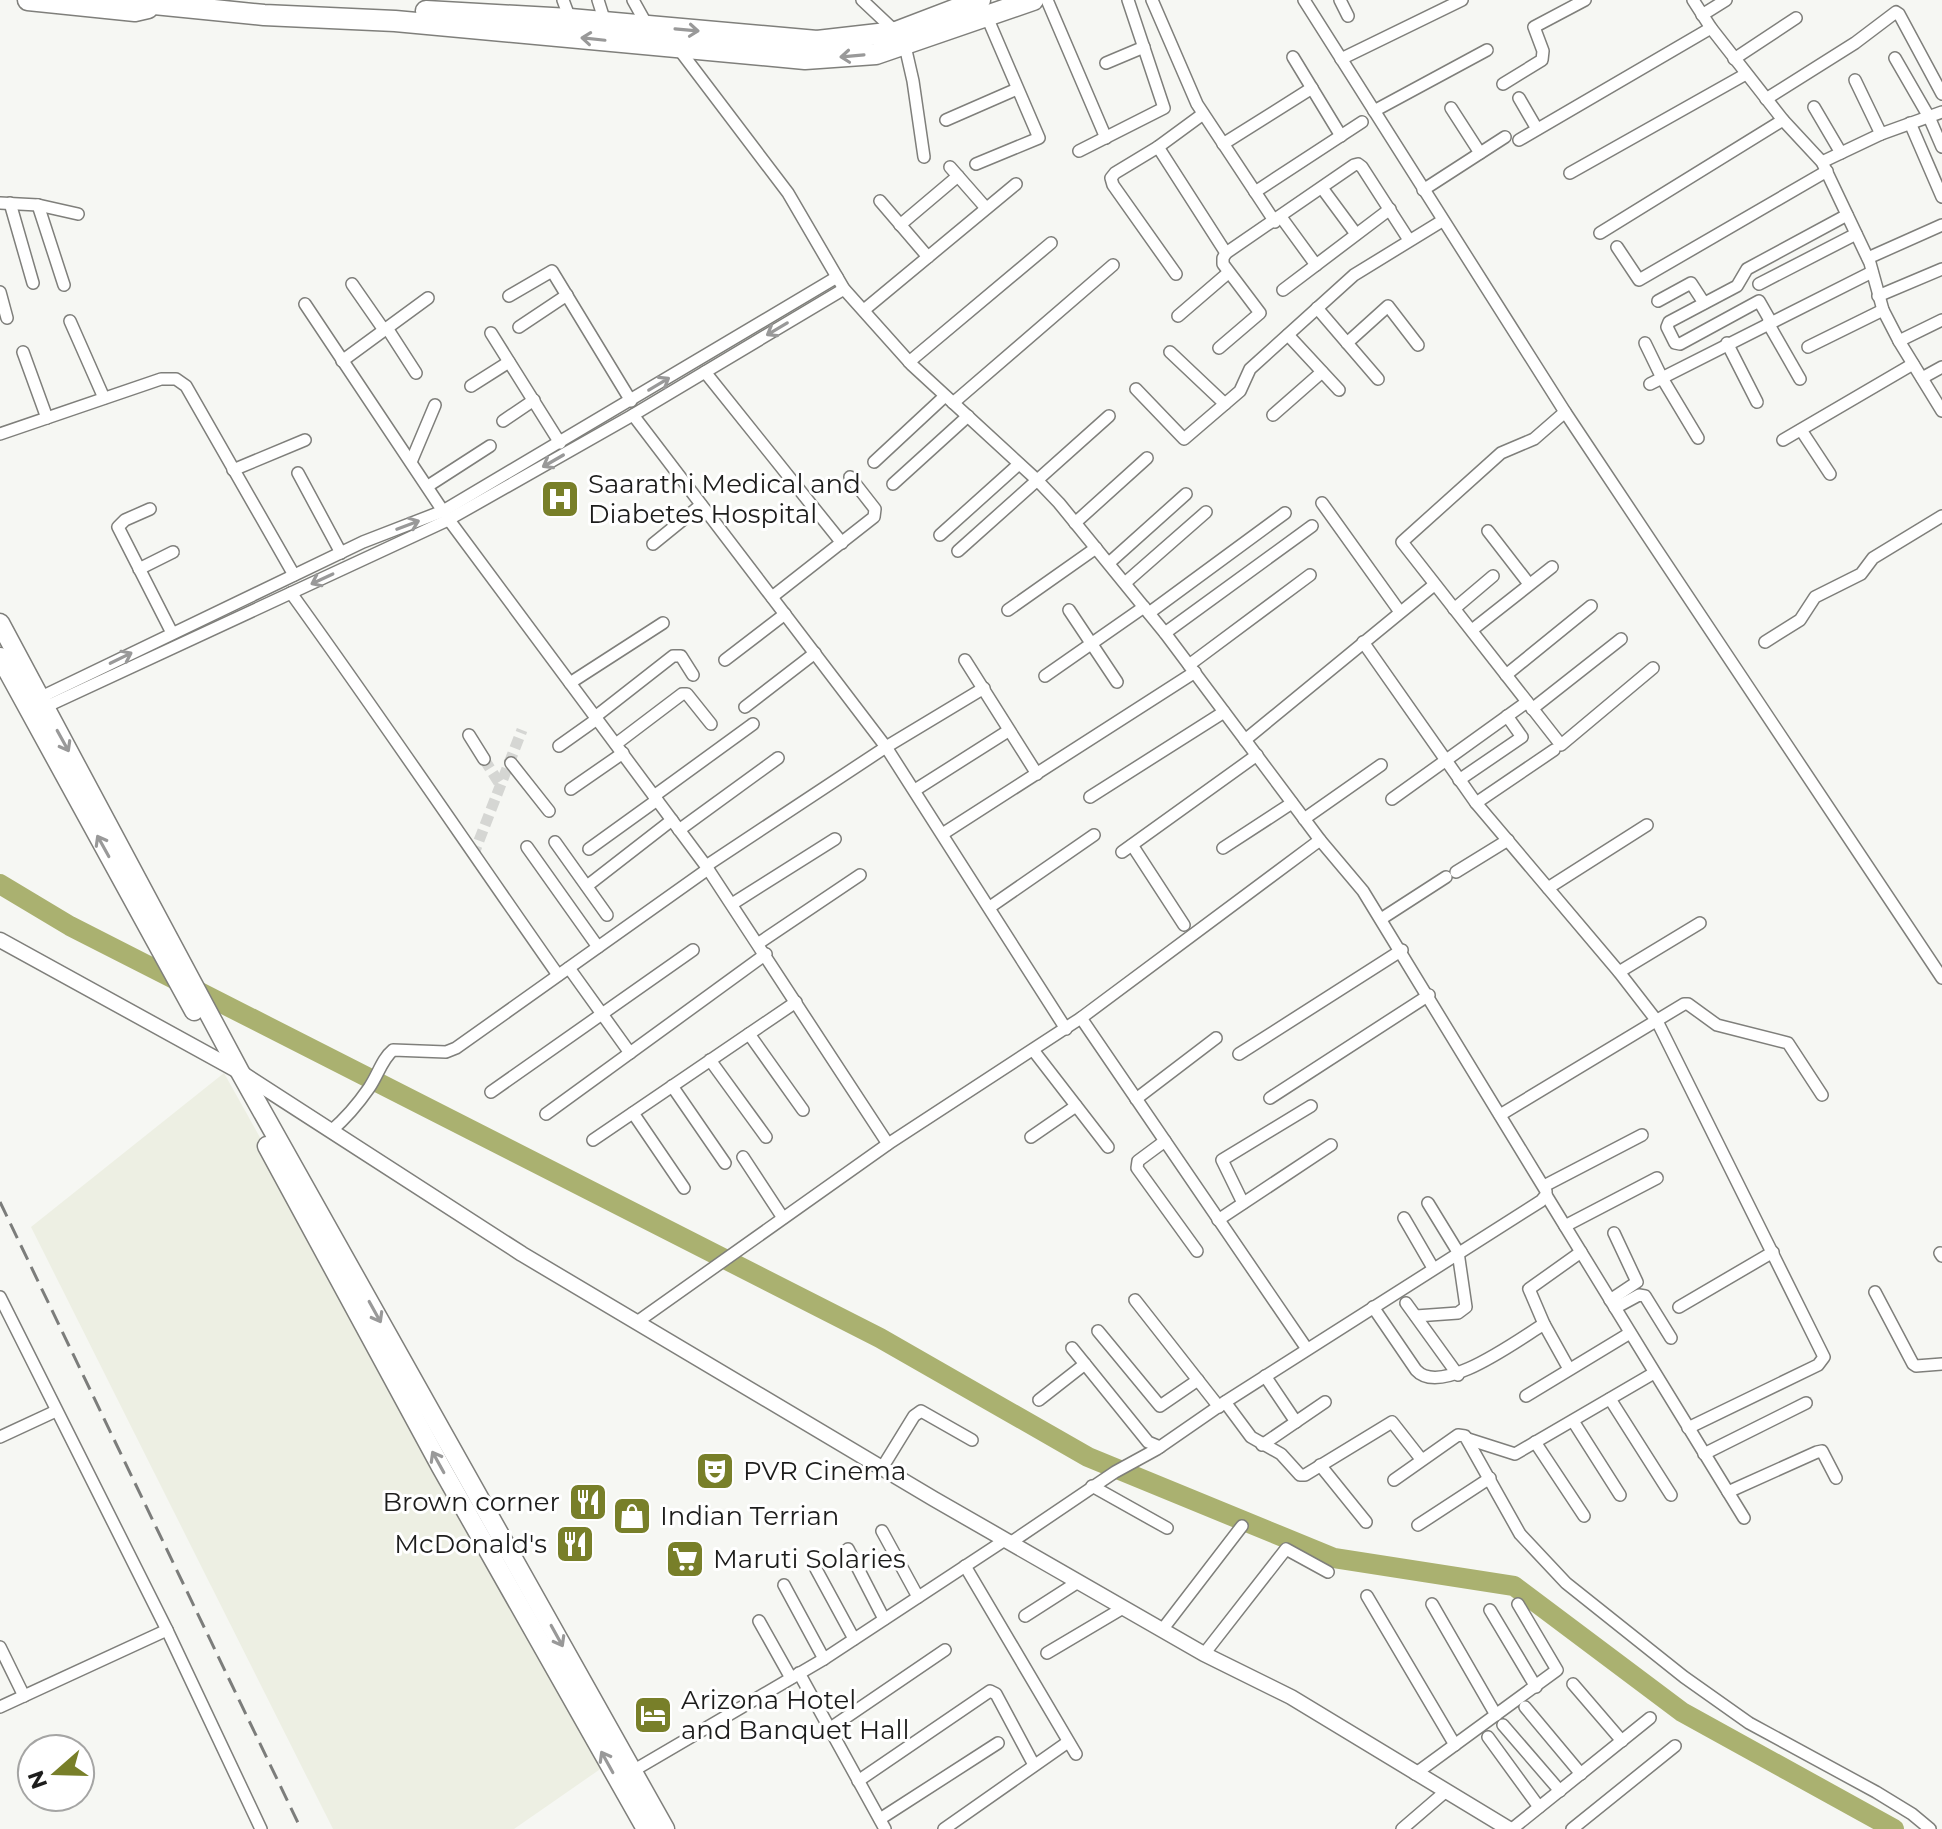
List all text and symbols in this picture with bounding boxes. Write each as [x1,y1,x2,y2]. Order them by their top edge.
one-way arrow [673,23,700,38]
one-way arrow [580,32,607,47]
one-way arrow [839,49,866,64]
one-way arrow [766,322,789,338]
one-way arrow [647,376,670,392]
one-way arrow [542,453,565,469]
place label: Saarathi Medical and Diabetes Hospital [588,468,861,530]
hospital icon: Saarathi Medical and Diabetes Hospital [539,478,581,520]
one-way arrow [395,517,420,531]
one-way arrow [310,572,334,587]
one-way arrow [109,650,133,665]
one-way arrow [55,729,71,752]
one-way arrow [95,835,111,858]
one-way arrow [367,1300,383,1323]
one-way arrow [430,1450,446,1474]
theatre icon: PVR Cinema [694,1450,736,1492]
place label: PVR Cinema [743,1455,906,1487]
restaurant icon: Brown corner [567,1481,609,1523]
place label: Brown corner [383,1486,560,1518]
shop icon: Indian Terrian [611,1495,653,1537]
place label: Indian Terrian [660,1500,839,1532]
restaurant icon: McDonald's [554,1523,596,1565]
place label: McDonald's [394,1528,547,1560]
supermarket icon: Maruti Solaries [664,1538,706,1580]
place label: Maruti Solaries [713,1543,906,1575]
one-way arrow [549,1624,565,1647]
place label: Arizona Hotel and Banquet Hall [681,1684,910,1746]
hotel icon: Arizona Hotel and Banquet Hall [632,1694,674,1736]
north arrow [16,1733,96,1813]
one-way arrow [599,1750,614,1774]
text: N [22,1767,53,1793]

